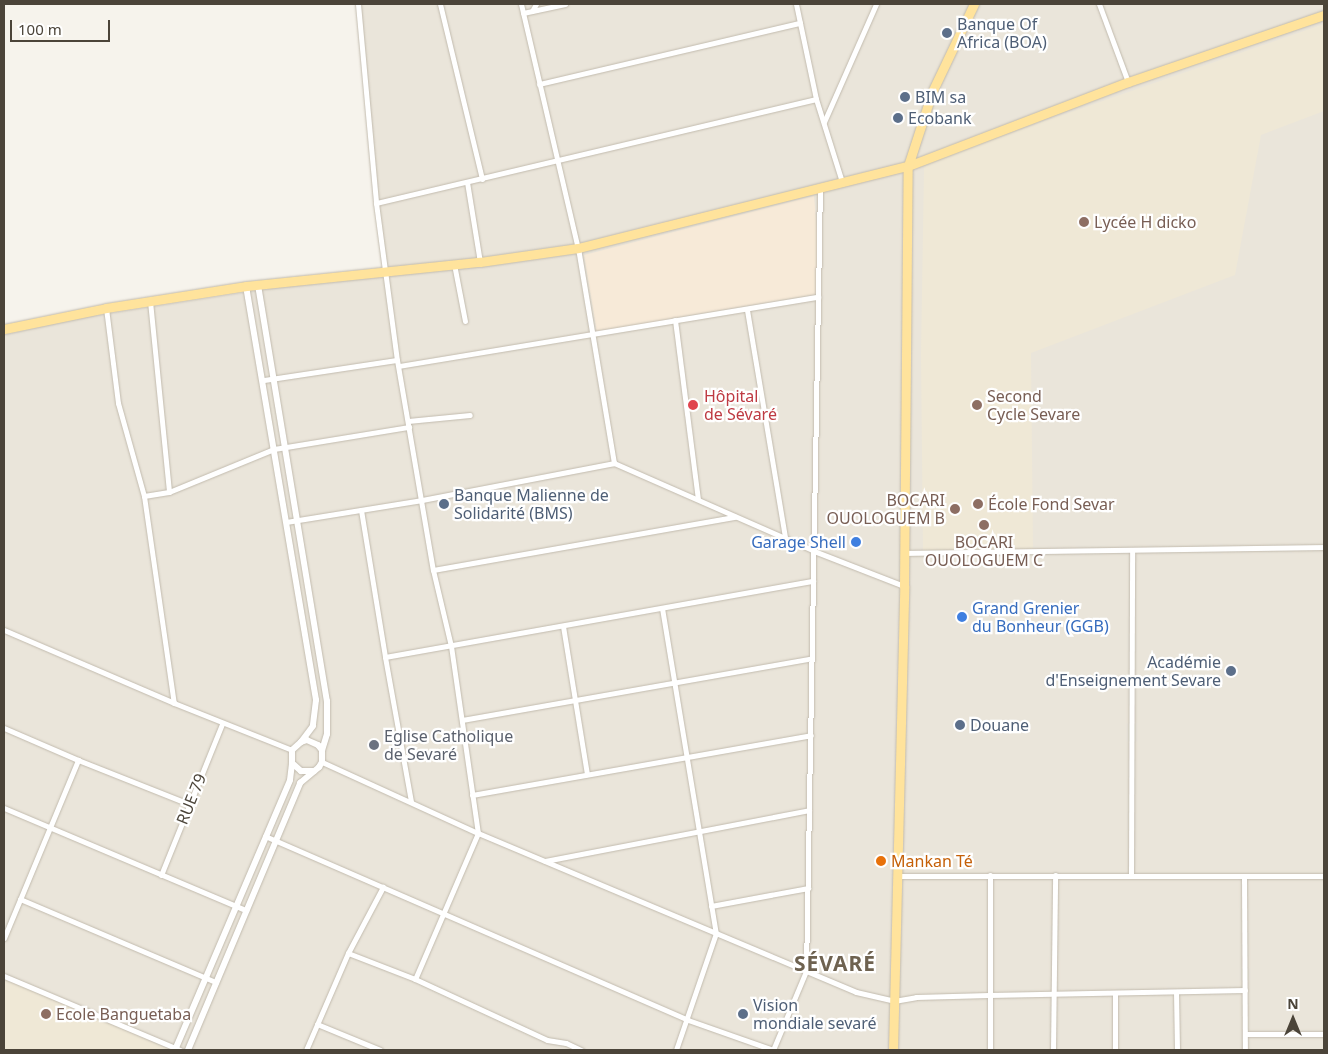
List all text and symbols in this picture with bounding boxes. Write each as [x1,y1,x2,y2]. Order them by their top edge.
scale bar [12,10,112,42]
place label: Banque Of Africa (BOA) [957,14,1047,52]
text: 100 m [18,19,62,39]
marker: Banque Of Africa (BOA) [941,27,953,39]
place label: BIM sa [915,87,966,107]
marker: BIM sa [899,91,911,103]
place label: Ecobank [908,108,972,128]
marker: Ecobank [892,112,904,124]
place label: Lycée H dicko [1094,212,1196,232]
marker: Lycée H dicko [1078,216,1090,228]
place label: Hôpital de Sévaré [704,386,777,424]
place label: Second Cycle Sevare [987,386,1080,424]
marker: Hôpital de Sévaré [686,398,700,412]
marker: Second Cycle Sevare [971,399,983,411]
place label: Banque Malienne de Solidarité (BMS) [454,485,609,523]
place label: BOCARI OUOLOGUEM B [826,490,945,528]
place label: École Fond Sevar [988,494,1115,514]
marker: Banque Malienne de Solidarité (BMS) [438,498,450,510]
marker: École Fond Sevar [972,498,984,510]
marker: BOCARI OUOLOGUEM B [949,503,961,515]
marker: BOCARI OUOLOGUEM C [978,519,990,531]
place label: Garage Shell [751,532,846,552]
place label: BOCARI OUOLOGUEM C [925,532,1043,570]
marker: Garage Shell [850,536,862,548]
place label: Grand Grenier du Bonheur (GGB) [972,598,1109,636]
marker: Grand Grenier du Bonheur (GGB) [956,611,968,623]
place label: Académie d'Enseignement Sevare [1045,652,1221,690]
marker: Académie d'Enseignement Sevare [1225,665,1237,677]
place label: Douane [970,715,1029,735]
marker: Douane [954,719,966,731]
place label: Eglise Catholique de Sevaré [384,726,513,764]
marker: Eglise Catholique de Sevaré [368,739,380,751]
street label: RUE 79 [172,771,210,827]
place label: Mankan Té [891,851,973,871]
marker: Mankan Té [875,855,887,867]
district label: SÉVARÉ [793,950,877,976]
north arrow [1268,994,1318,1044]
text: N [1287,994,1299,1013]
place label: Vision mondiale sevaré [753,995,877,1033]
place label: Ecole Banguetaba [56,1004,191,1024]
marker: Ecole Banguetaba [40,1008,52,1020]
marker: Vision mondiale sevaré [737,1008,749,1020]

